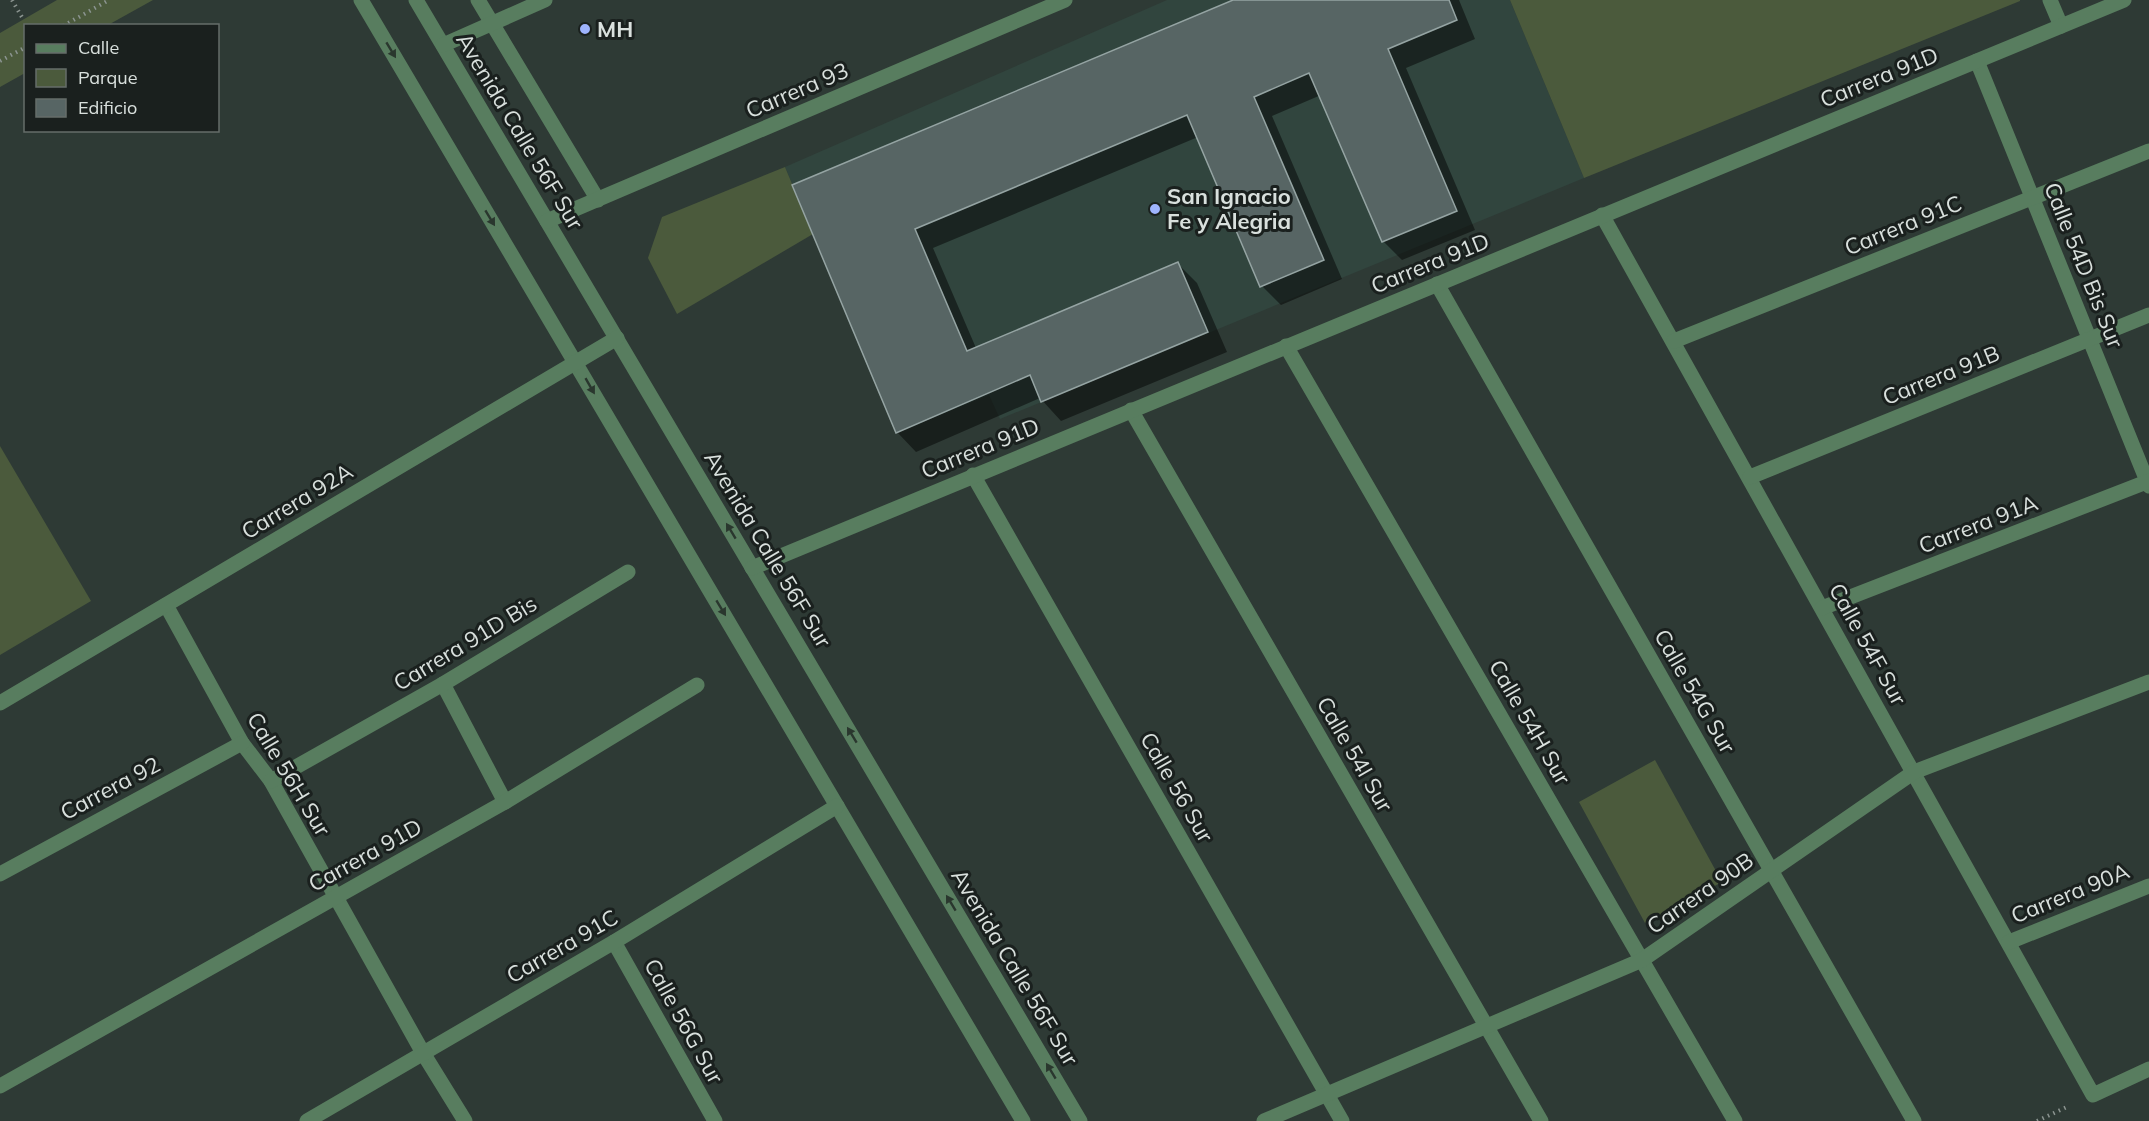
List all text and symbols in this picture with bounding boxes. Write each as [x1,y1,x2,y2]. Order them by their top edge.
place label: MH [597,15,633,43]
marker: MH [578,22,592,36]
legend [24,24,219,132]
street label: Avenida Calle 56F Sur [450,28,590,234]
text: Calle [78,36,119,59]
street label: Carrera 91D [1816,41,1942,113]
one-way arrow [386,42,396,59]
street label: Carrera 93 [741,56,853,124]
text: Parque [78,66,137,89]
text: Edificio [78,96,137,119]
street label: Calle 54D Bis Sur [2038,178,2130,352]
place label: San Ignacio Fe y Alegria [1167,182,1291,235]
street label: Carrera 91C [1840,189,1966,261]
marker: San Ignacio Fe y Alegria [1148,202,1162,216]
one-way arrow [485,210,496,226]
street label: Carrera 91D [1367,227,1493,299]
street label: Carrera 91B [1878,339,2004,411]
one-way arrow [584,378,595,394]
street label: Carrera 91D [917,412,1043,484]
street label: Avenida Calle 56F Sur [698,446,838,652]
street label: Carrera 92A [236,457,358,545]
street label: Carrera 91A [1915,489,2041,559]
one-way arrow [726,522,736,539]
street label: Calle 54F Sur [1823,578,1913,710]
street label: Carrera 91D Bis [388,589,542,697]
one-way arrow [715,600,726,616]
street label: Calle 54G Sur [1648,624,1742,758]
street label: Calle 54H Sur [1483,655,1577,789]
street label: Calle 54I Sur [1311,691,1399,817]
street label: Calle 56H Sur [241,707,337,841]
one-way arrow [846,727,857,743]
street label: Calle 56 Sur [1134,727,1220,847]
street label: Carrera 92 [55,750,165,826]
street label: Carrera 91D [303,812,427,898]
street label: Carrera 90B [1641,846,1759,940]
street label: Carrera 90A [2007,857,2133,929]
street label: Avenida Calle 56F Sur [945,864,1085,1070]
one-way arrow [946,894,956,911]
street label: Carrera 91C [501,903,623,989]
street label: Calle 56G Sur [638,954,730,1088]
one-way arrow [1045,1063,1056,1079]

